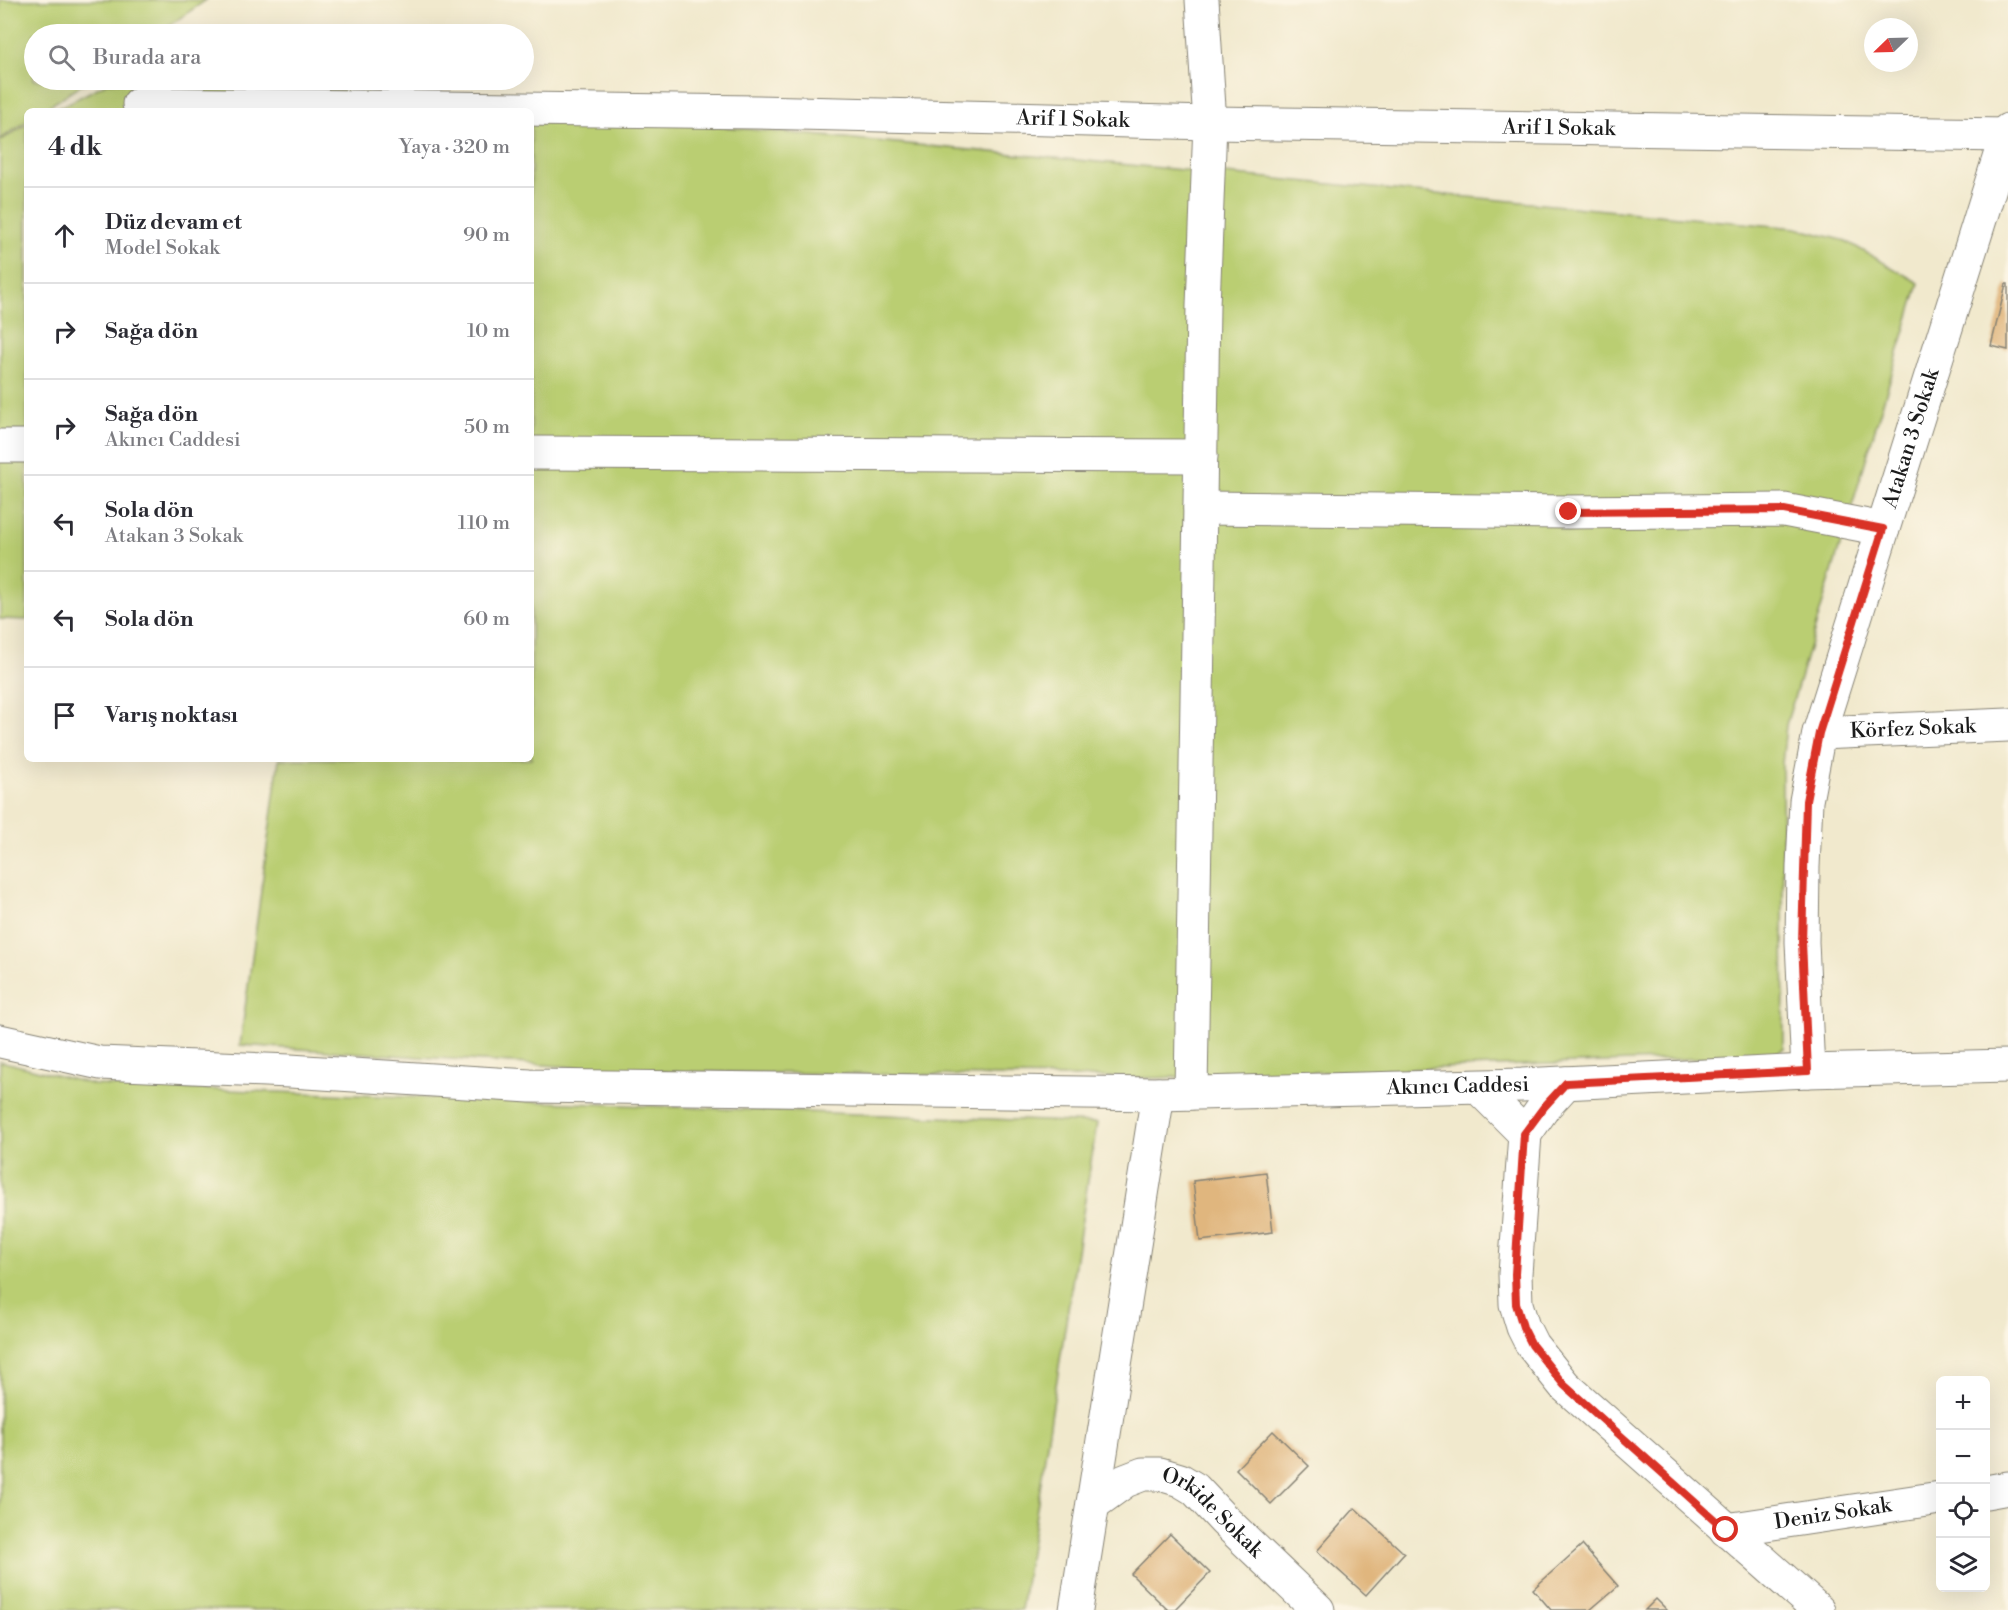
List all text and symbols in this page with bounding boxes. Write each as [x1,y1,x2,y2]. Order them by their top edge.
north arrow [1864,18,1918,72]
search box [24,24,534,90]
icon: search [45,41,78,74]
text: Burada ara [93,44,201,71]
street label: Arif 1 Sokak [1015,105,1131,134]
street label: Arif 1 Sokak [1501,114,1616,142]
text: 4 dk [48,131,102,163]
text: Yaya · 320 m [399,135,510,160]
text: Düz devam et [105,209,242,236]
icon: ahead [48,219,81,252]
text: 90 m [463,223,510,248]
text: Model Sokak [105,236,220,261]
icon: right [48,315,81,348]
text: Sağa dön [105,318,198,345]
text: 10 m [467,319,510,344]
street label: Atakan 3 Sokak [1877,365,1946,513]
text: Sağa dön [105,401,198,428]
icon: right [48,411,81,444]
text: 50 m [464,415,510,440]
text: Akıncı Caddesi [105,428,241,453]
text: Sola dön [105,497,193,524]
route end [1555,498,1581,524]
icon: left [48,507,81,540]
text: 110 m [458,511,510,536]
text: Atakan 3 Sokak [105,524,243,549]
icon: left [48,603,81,636]
text: Sola dön [105,606,193,633]
text: 60 m [463,607,510,632]
icon: arrive [48,699,81,732]
text: Varış noktası [105,702,238,729]
street label: Körfez Sokak [1849,713,1977,745]
street label: Akıncı Caddesi [1385,1072,1530,1101]
map controls [1936,1376,1990,1592]
button: + [1936,1376,1990,1430]
button: − [1936,1430,1990,1484]
street label: Orkide Sokak [1159,1462,1269,1564]
button: locate [1936,1484,1990,1538]
street label: Deniz Sokak [1773,1492,1894,1536]
route start [1712,1516,1738,1542]
button: layers [1936,1538,1990,1592]

